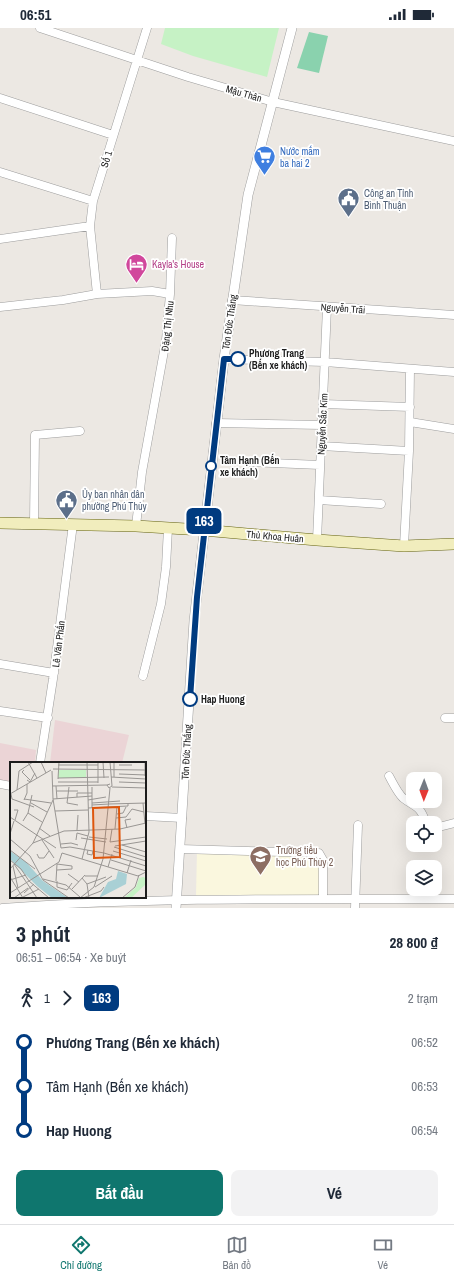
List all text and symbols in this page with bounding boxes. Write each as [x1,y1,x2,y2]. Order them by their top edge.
text: 06:51 [20,4,51,25]
street label: Mậu Thân [224,82,263,105]
supermarket icon: Nước mắm ba hai 2 [252,144,278,177]
place label: Nước mắm ba hai 2 [280,145,320,170]
street label: Số 1 [98,149,115,169]
public building icon: Công an Tỉnh Bình Thuận [336,186,362,219]
place label: Công an Tỉnh Bình Thuận [364,187,413,212]
hotel icon: Kayla's House [124,251,150,284]
place label: Kayla's House [152,258,205,271]
street label: Tôn Đức Thắng [219,293,240,350]
street label: Đặng Thị Nhu [158,300,177,352]
street label: Nguyễn Trãi [320,300,366,317]
place label: Phương Trang (Bến xe khách) [249,347,308,372]
marker: Phương Trang (Bến xe khách) [230,351,246,367]
street label: Nguyễn Sắc Kim [314,393,331,455]
place label: Tâm Hạnh (Bến xe khách) [220,453,280,479]
marker: Tâm Hạnh (Bến xe khách) [205,460,217,472]
public building icon: Ủy ban nhân dân phường Phú Thủy [54,487,80,520]
place label: Ủy ban nhân dân phường Phú Thủy [82,488,147,513]
line badge: 163 [181,508,227,534]
text: 163 [194,512,214,530]
street label: Thủ Khoa Huân [246,528,304,545]
street label: Lê Văn Phấn [49,620,68,668]
marker: Hap Huong [182,691,198,707]
place label: Hap Huong [201,693,245,706]
street label: Tôn Đức Thắng [179,724,194,780]
inset map [10,762,146,898]
north arrow [406,772,442,808]
map controls [406,772,442,896]
button: locate [406,816,442,852]
school or university icon: Trường tiểu học Phú Thủy 2 [247,843,273,876]
place label: Trường tiểu học Phú Thủy 2 [276,844,334,869]
button: layers [406,860,442,896]
text: 3 phút [16,919,70,949]
text: 28 800 ₫ [389,932,438,953]
text: 06:51 – 06:54 · Xe buýt [16,949,126,966]
icon: walk [16,987,38,1009]
icon: forward [56,987,78,1009]
text: 163 [92,989,111,1007]
text: 1 [44,990,50,1007]
text: 2 trạm [408,990,438,1007]
text: Phương Trang (Bến xe khách) [46,1032,220,1053]
text: 06:52 [411,1034,438,1051]
text: Tâm Hạnh (Bến xe khách) [46,1076,188,1097]
text: 06:53 [411,1078,438,1095]
text: Hap Huong [46,1120,112,1141]
text: 06:54 [411,1122,438,1139]
button: Bắt đầu [16,1170,223,1216]
button: Vé [231,1170,438,1216]
tab: Chỉ đường [60,1234,102,1272]
tab: Bản đồ [223,1234,251,1272]
tab: Vé [372,1234,394,1272]

